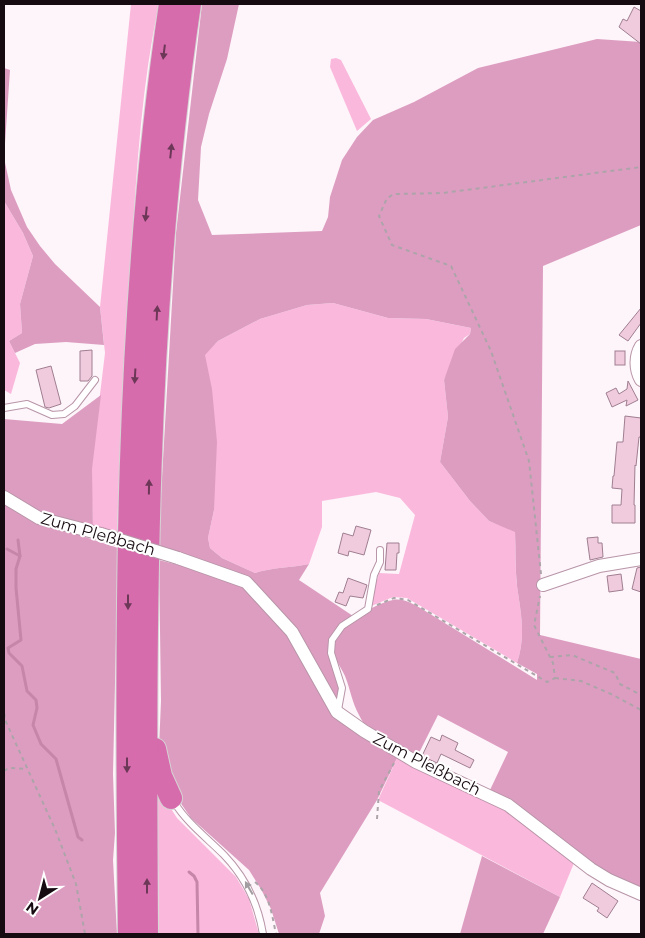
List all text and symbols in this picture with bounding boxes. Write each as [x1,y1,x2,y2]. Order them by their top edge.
one-way arrow [159,44,167,60]
one-way arrow [167,143,175,159]
one-way arrow [142,206,150,222]
one-way arrow [153,305,161,321]
one-way arrow [130,368,138,384]
one-way arrow [145,479,153,495]
street label: Zum Pleßbach [39,509,157,559]
one-way arrow [124,595,132,611]
street label: Zum Pleßbach [370,729,484,799]
one-way arrow [123,757,131,773]
north arrow [15,873,65,923]
one-way arrow [142,877,150,893]
one-way arrow [244,882,253,895]
text: N [22,898,42,919]

